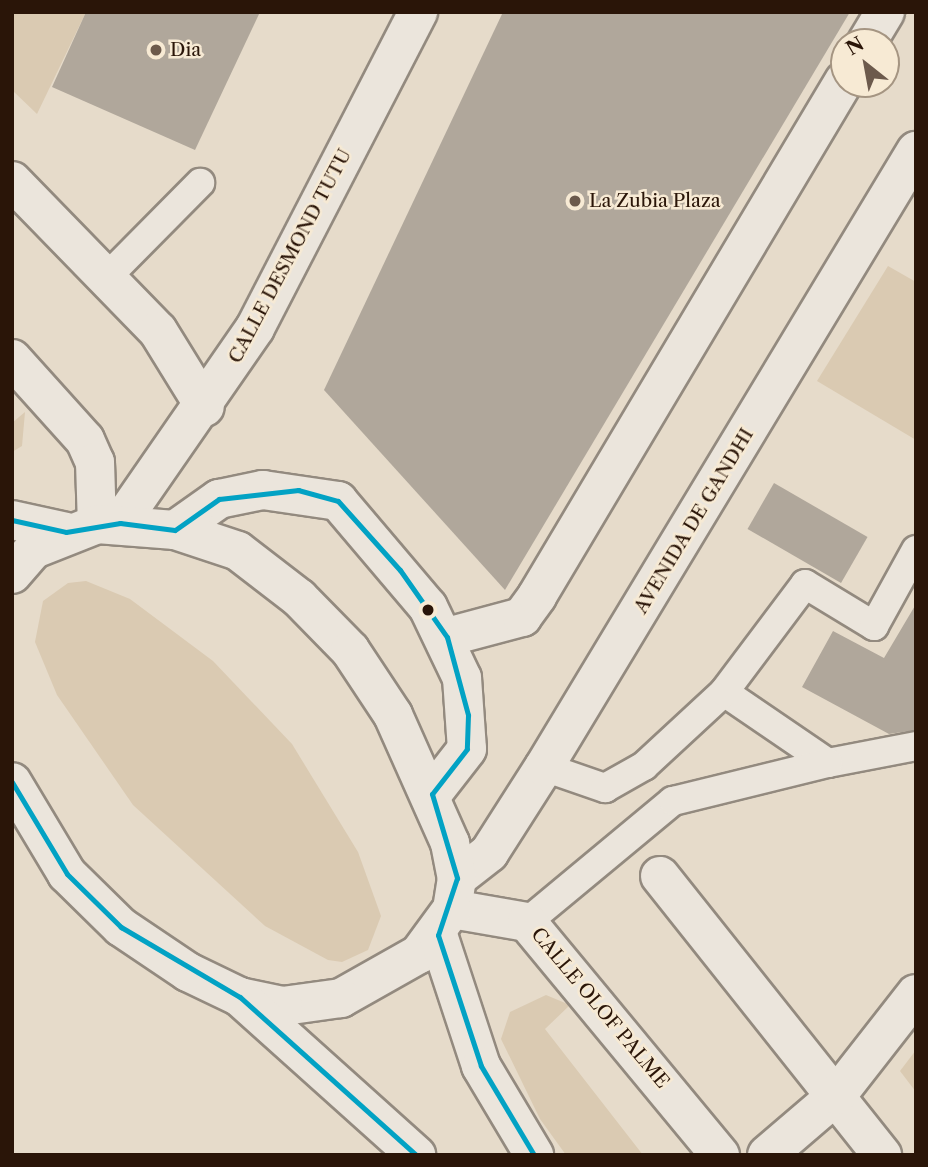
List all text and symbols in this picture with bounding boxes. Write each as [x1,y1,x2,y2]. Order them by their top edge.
north arrow [830,28,900,98]
text: N [842,32,868,60]
place label: Dia [170,39,201,61]
marker: Dia [148,42,164,58]
street label: CALLE DESMOND TUTU [224,145,356,367]
place label: La Zubia Plaza [589,190,721,212]
marker: La Zubia Plaza [567,193,583,209]
street label: AVENIDA DE GANDHI [629,424,759,618]
unlabelled marker [421,603,435,617]
street label: CALLE OLOF PALME [526,923,674,1093]

